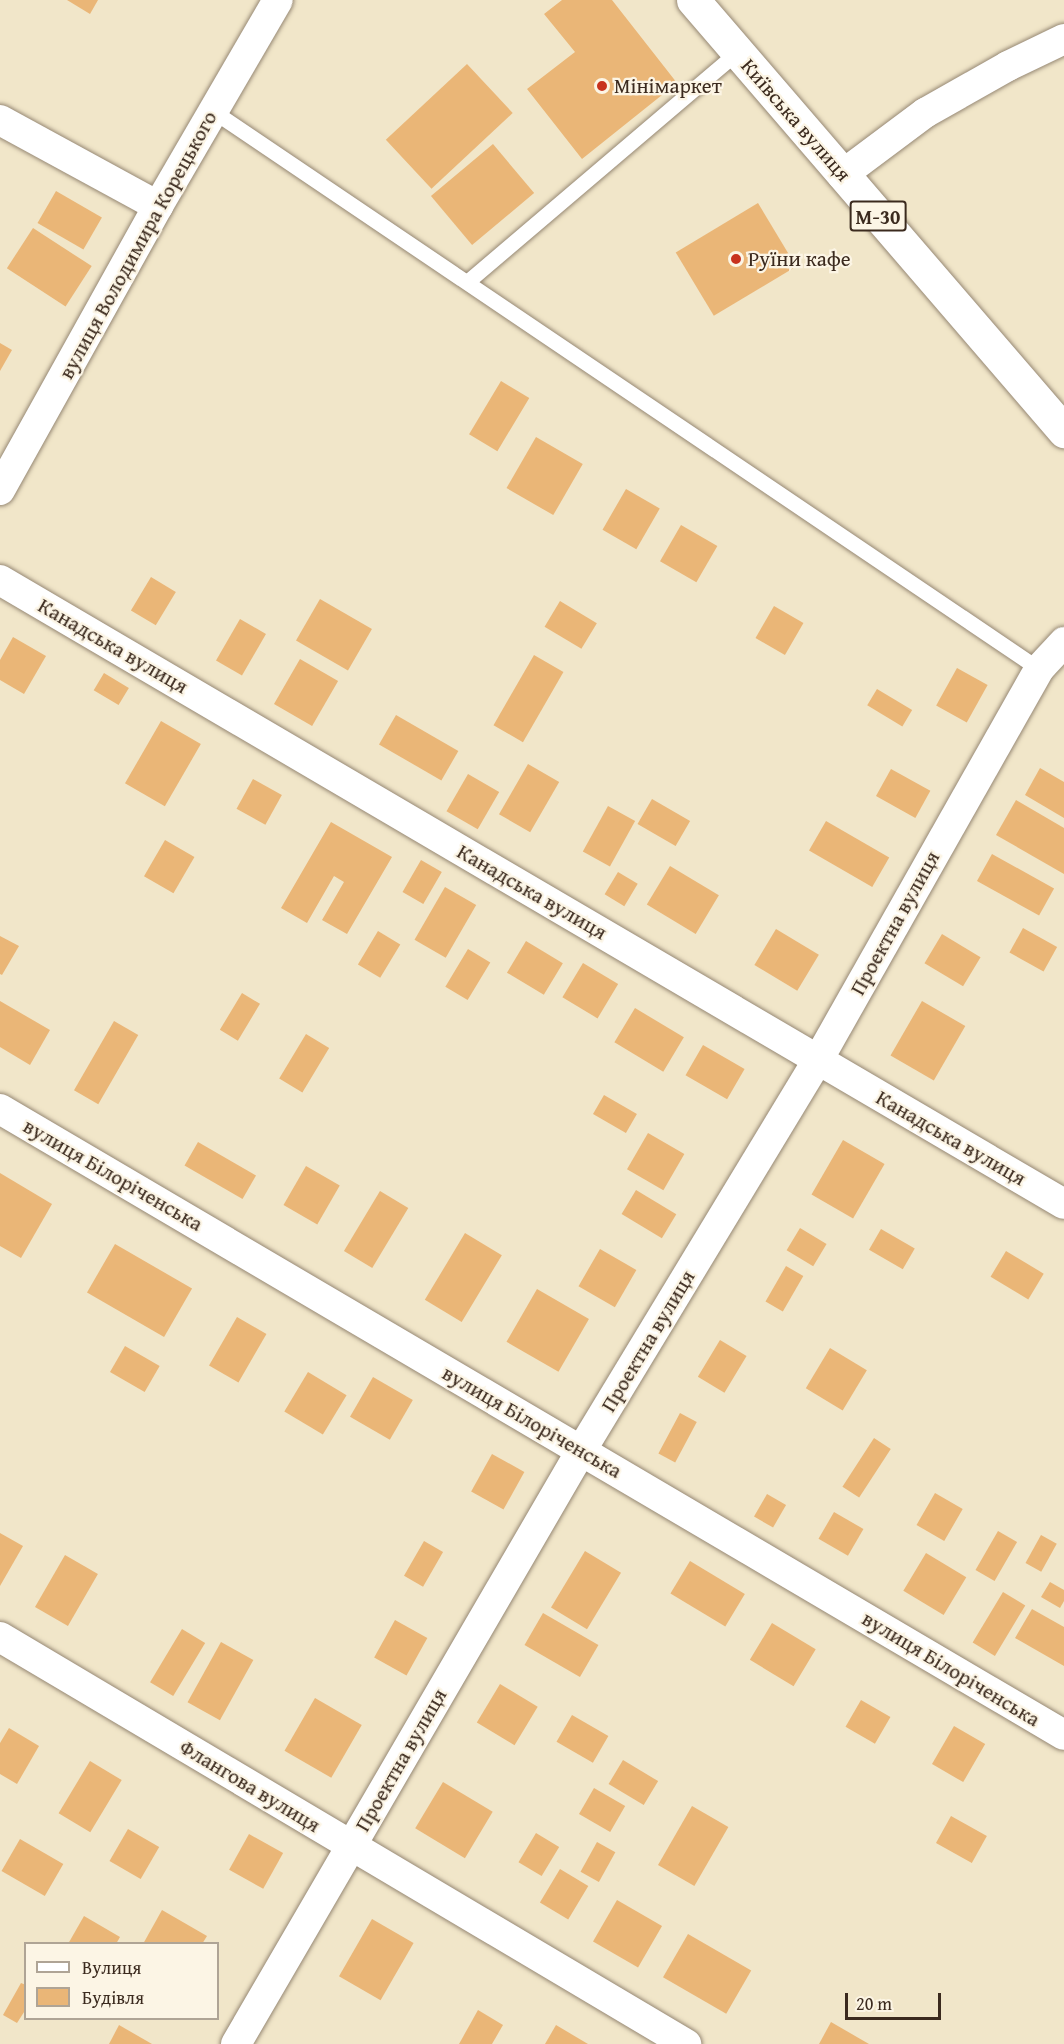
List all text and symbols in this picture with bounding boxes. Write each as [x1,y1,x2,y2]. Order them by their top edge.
street label: Київська вулиця [736,53,856,187]
place label: Мінімаркет [614,73,722,99]
marker: Мінімаркет [595,79,609,93]
street label: вулиця Володимира Корецького [54,107,222,383]
road number: М-30 [850,199,906,233]
place label: Руїни кафе [748,246,851,272]
marker: Руїни кафе [729,252,743,266]
street label: Канадська вулиця [34,593,192,699]
street label: Канадська вулиця [453,839,611,945]
street label: Проектна вулиця [845,847,945,999]
street label: Канадська вулиця [872,1085,1030,1191]
street label: вулиця Білоріченська [19,1113,207,1237]
street label: Проектна вулиця [596,1266,700,1416]
street label: вулиця Білоріченська [438,1360,626,1484]
street label: вулиця Білоріченська [858,1606,1044,1732]
street label: Проектна вулиця [350,1684,452,1836]
street label: Флангова вулиця [175,1734,325,1838]
legend [24,1942,219,2020]
text: Вулиця [82,1954,141,1981]
scale bar [848,1981,944,2019]
text: Будівля [82,1984,144,2011]
text: 20 m [856,1990,892,2017]

